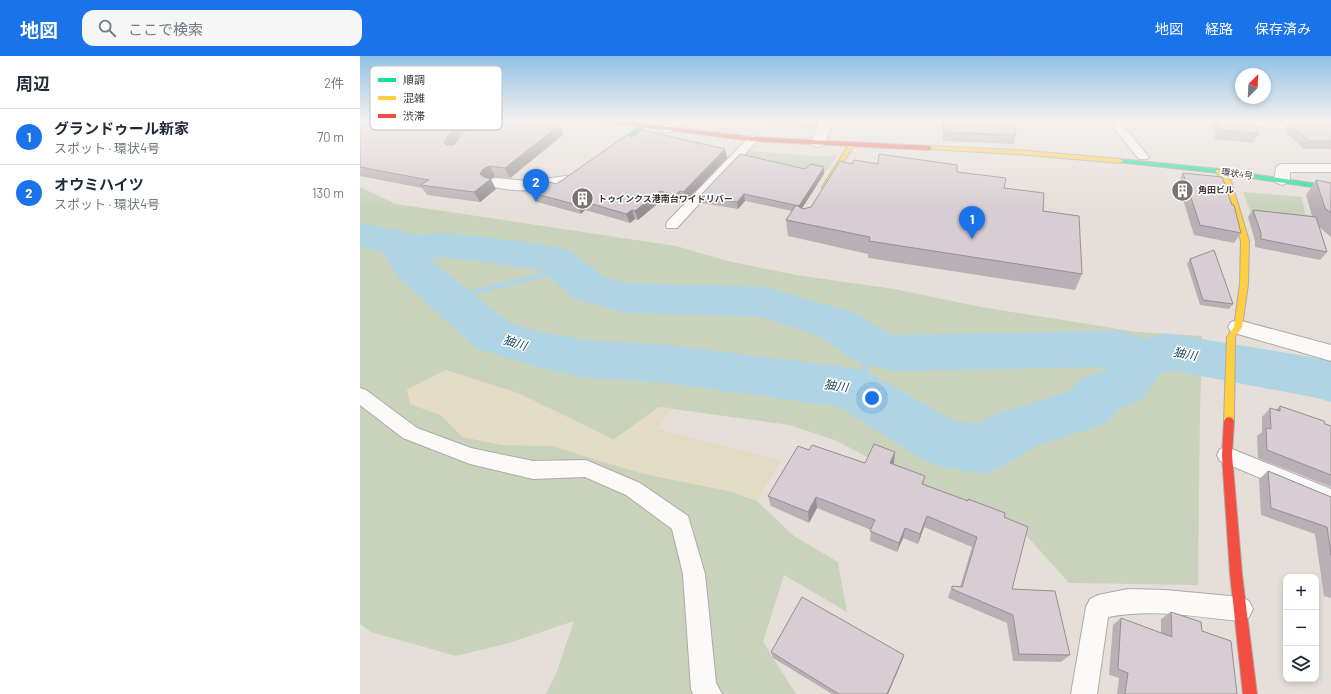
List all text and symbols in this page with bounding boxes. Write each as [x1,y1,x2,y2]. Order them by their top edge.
search box [82,10,362,46]
icon: search [96,17,118,39]
text: 地図 [20,18,58,41]
text: ここで検索 [128,20,203,38]
text: 地図 [1155,20,1183,37]
text: 経路 [1205,20,1233,37]
text: 保存済み [1255,20,1311,37]
legend [370,66,502,130]
north arrow [1235,68,1271,104]
text: 周辺 [16,73,50,93]
text: 順調 [403,73,425,86]
text: 2件 [324,75,344,91]
text: 混雑 [403,91,425,104]
text: 渋滞 [403,109,425,122]
text: グランドゥール新家 [54,119,189,137]
text: 1 [27,129,31,145]
text: 70 m [317,129,344,145]
text: スポット · 環状4号 [54,140,160,156]
street label: 環状4号 [1220,166,1254,181]
pin: 2 [523,169,549,202]
text: オウミハイツ [54,175,144,193]
building icon: 角田ビル [1169,177,1195,203]
place label: 角田ビル [1198,184,1234,195]
text: 2 [25,185,33,201]
text: 130 m [312,185,344,201]
building icon: トゥインクス港南台ワイドリバー [569,186,595,212]
place label: トゥインクス港南台ワイドリバー [598,193,733,204]
text: スポット · 環状4号 [54,196,160,212]
pin: 1 [959,206,985,239]
water label: 㹨川 [502,332,531,353]
water label: 㹨川 [1172,344,1200,363]
water label: 㹨川 [823,376,851,394]
your location [862,388,882,408]
map controls [1283,574,1319,682]
button: + [1283,574,1319,610]
button: − [1283,610,1319,646]
button: layers [1283,646,1319,682]

